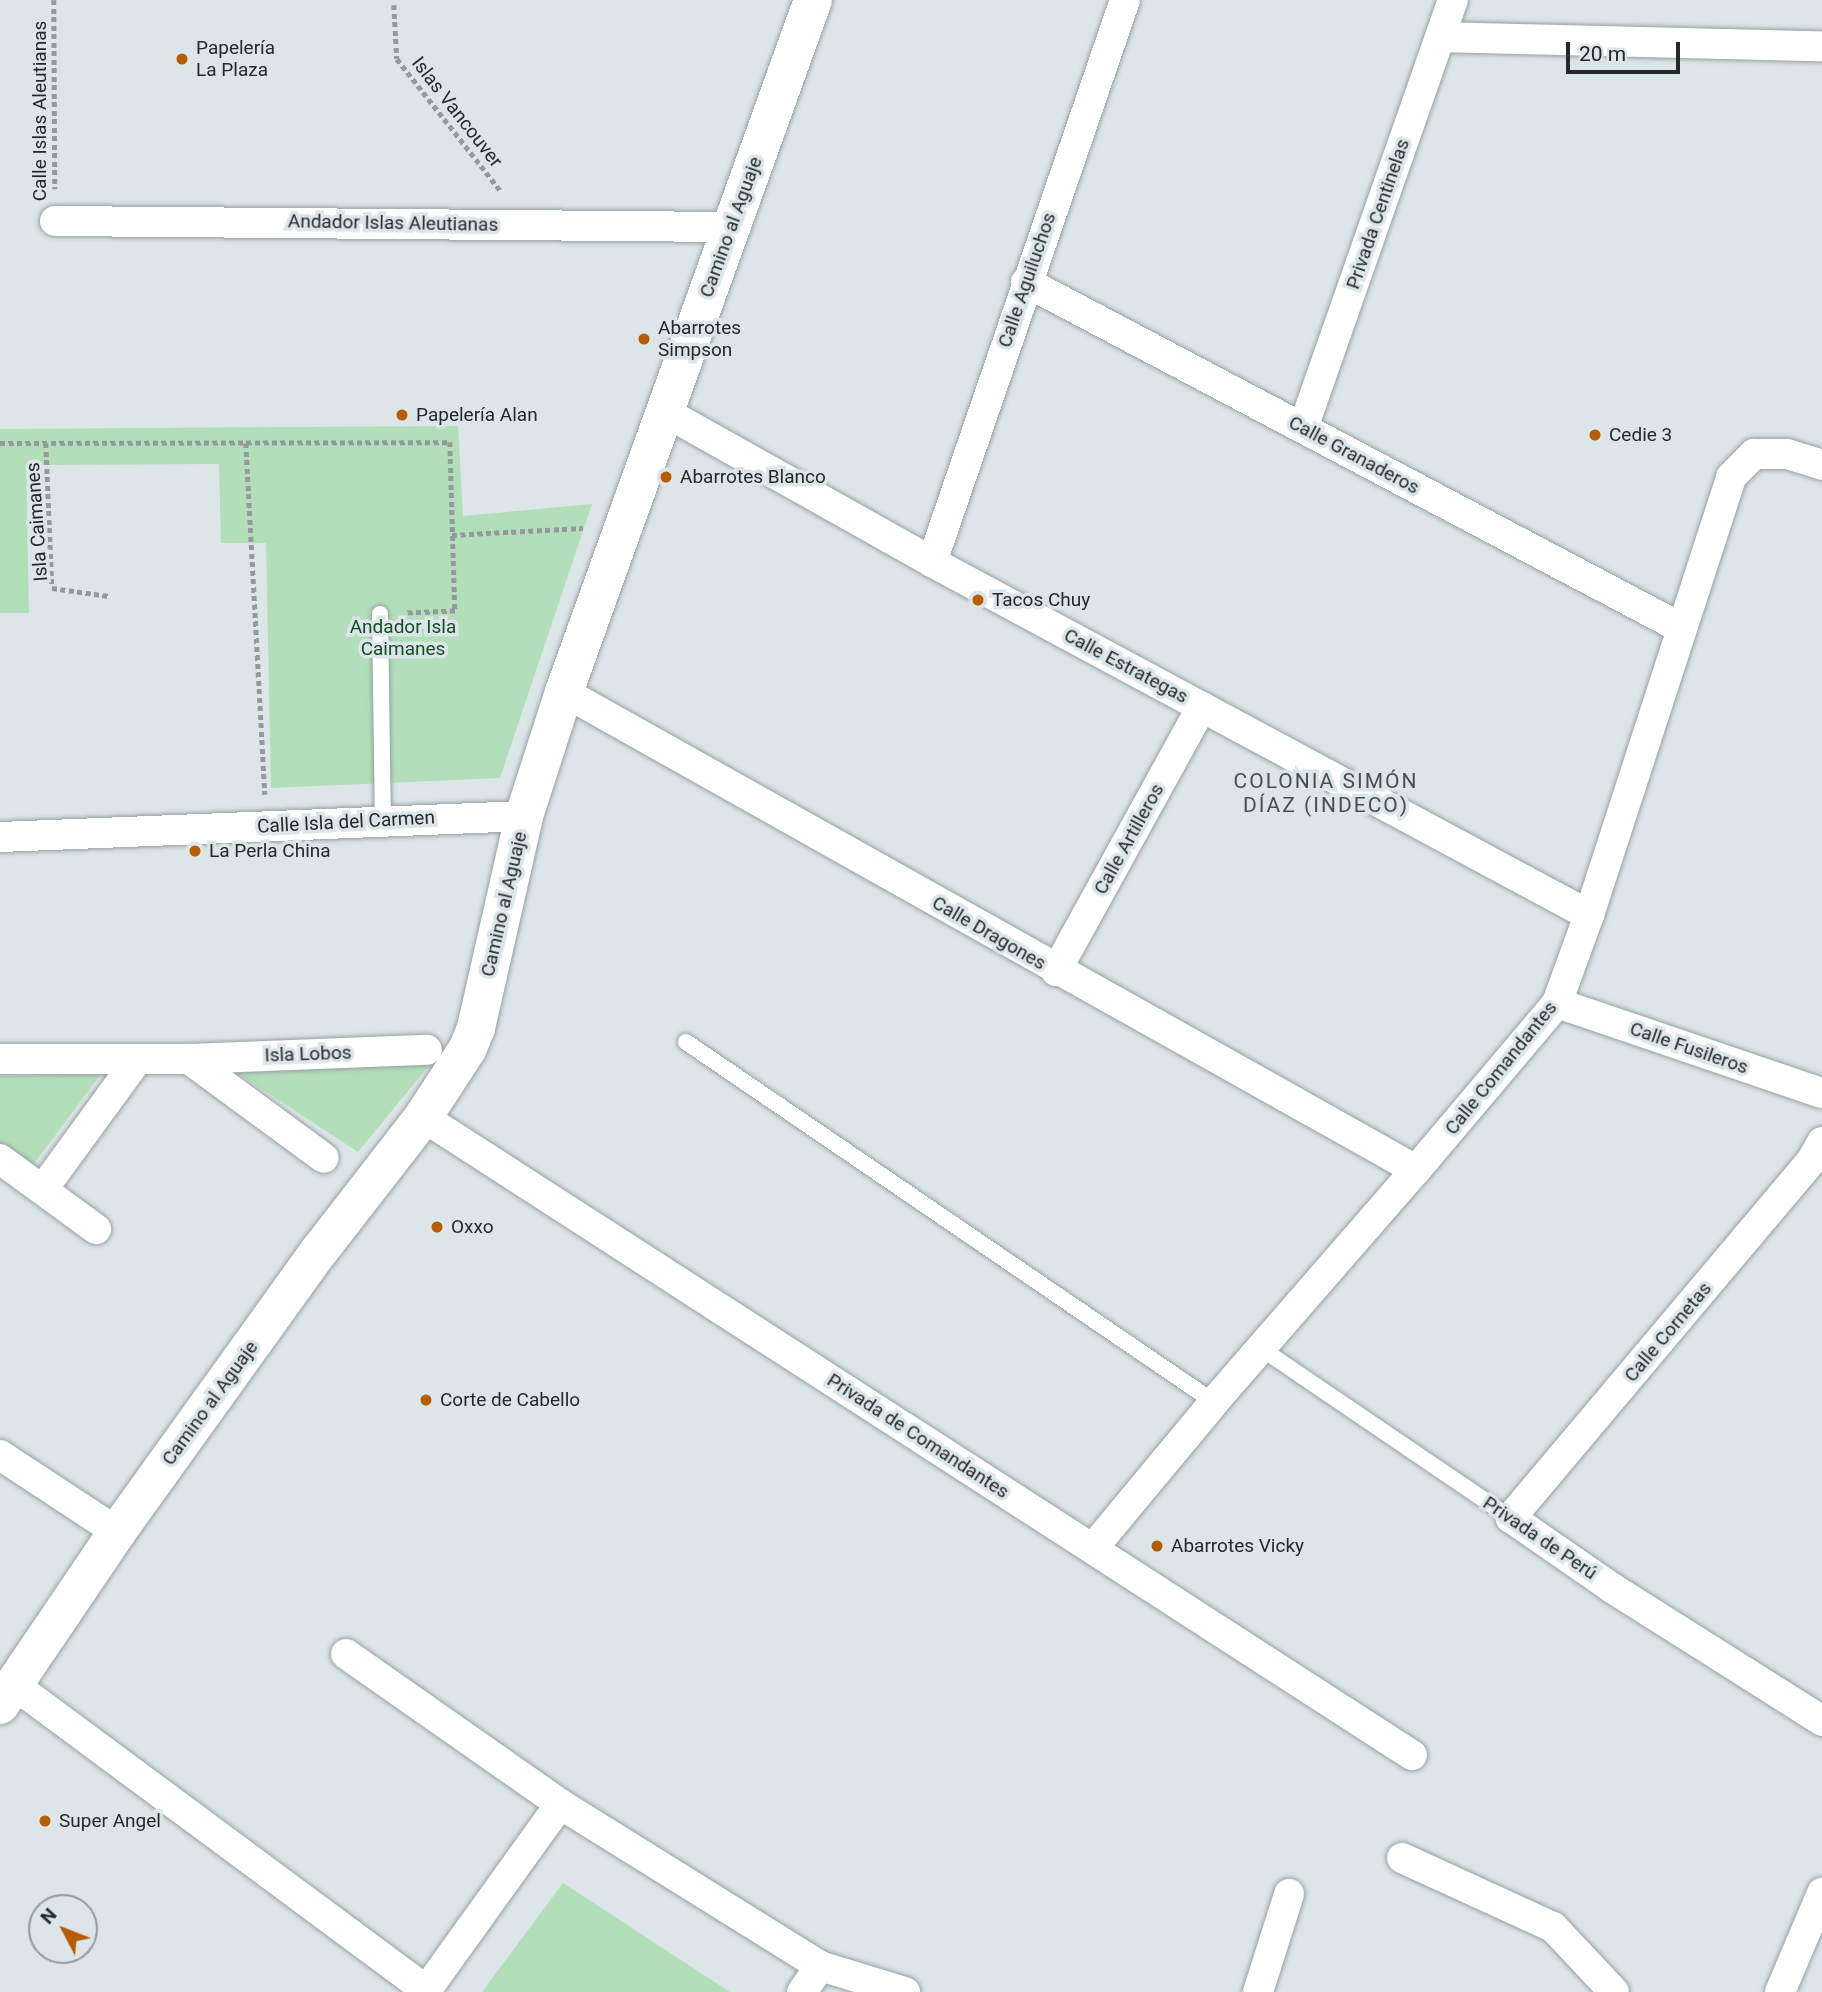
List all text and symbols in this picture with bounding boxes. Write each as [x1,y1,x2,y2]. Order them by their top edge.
street label: Calle Islas Aleutianas [29,21,51,201]
scale bar [1570,28,1684,72]
place label: Papelería La Plaza [196,37,275,81]
text: 20 m [1579,42,1626,66]
marker: Papelería La Plaza [174,51,190,67]
street label: Islas Vancouver [407,52,507,172]
street label: Privada Centinelas [1342,136,1414,292]
street label: Camino al Aguaje [695,153,767,301]
street label: Andador Islas Aleutianas [288,210,498,236]
street label: Calle Aguiluchos [993,210,1061,350]
place label: Abarrotes Simpson [658,317,741,361]
marker: Abarrotes Simpson [636,331,652,347]
place label: Papelería Alan [416,404,538,426]
marker: Papelería Alan [394,407,410,423]
street label: Calle Granaderos [1285,411,1423,499]
place label: Cedie 3 [1609,424,1672,446]
marker: Cedie 3 [1587,427,1603,443]
street label: Isla Caimanes [21,462,53,582]
place label: Abarrotes Blanco [680,466,826,488]
marker: Abarrotes Blanco [658,469,674,485]
place label: Tacos Chuy [992,589,1090,611]
marker: Tacos Chuy [970,592,986,608]
park label: Andador Isla Caimanes [350,616,456,660]
street label: Calle Estrategas [1060,624,1192,708]
district label: COLONIA SIMÓN DÍAZ (INDECO) [1235,768,1417,818]
street label: Calle Artilleros [1089,780,1169,898]
street label: Calle Isla del Carmen [257,806,435,838]
street label: Camino al Aguaje [476,829,532,979]
place label: La Perla China [209,840,331,862]
marker: La Perla China [187,843,203,859]
street label: Calle Dragones [928,891,1050,975]
street label: Calle Comandantes [1440,997,1562,1139]
street label: Calle Fusileros [1627,1017,1751,1079]
street label: Isla Lobos [264,1041,352,1067]
place label: Oxxo [451,1216,494,1238]
marker: Oxxo [429,1219,445,1235]
street label: Calle Cornetas [1620,1277,1716,1387]
street label: Camino al Aguaje [157,1336,263,1470]
street label: Privada de Comandantes [823,1369,1013,1503]
place label: Corte de Cabello [440,1389,580,1411]
marker: Corte de Cabello [418,1392,434,1408]
street label: Privada de Perú [1479,1491,1601,1585]
place label: Abarrotes Vicky [1171,1535,1304,1557]
marker: Abarrotes Vicky [1149,1538,1165,1554]
place label: Super Angel [59,1810,161,1832]
marker: Super Angel [37,1813,53,1829]
north arrow [28,1894,98,1964]
text: N [35,1903,62,1929]

